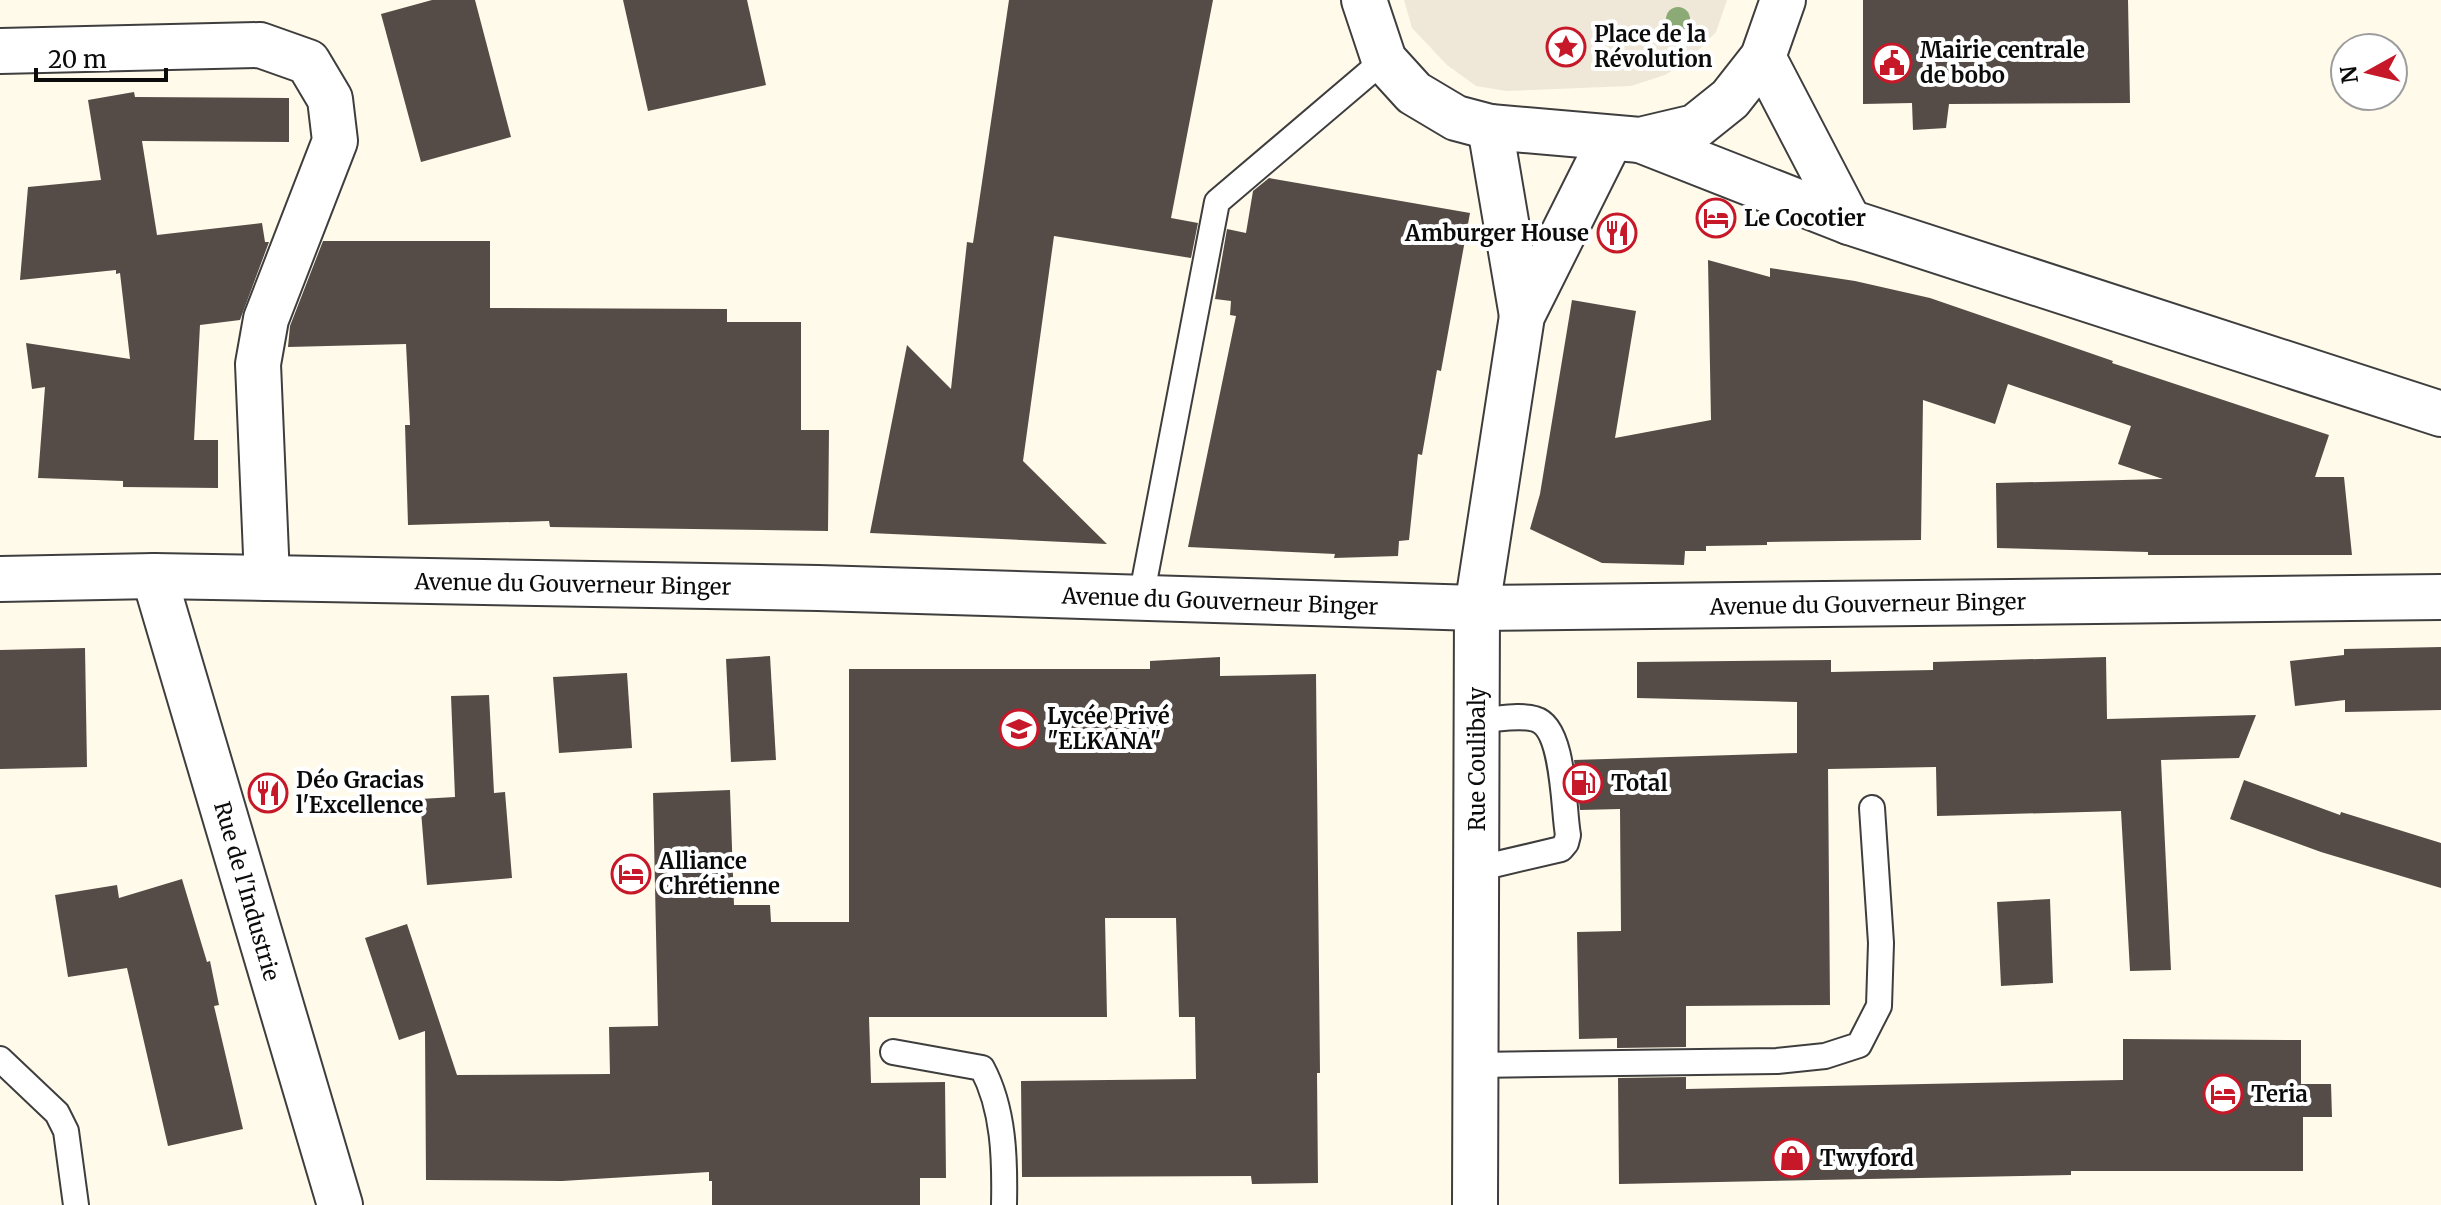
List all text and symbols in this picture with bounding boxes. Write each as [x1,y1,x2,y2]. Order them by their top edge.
place label: Place de la Révolution [1594,20,1713,73]
place icon: Place de la Révolution [1545,26,1587,68]
scale bar [36,32,166,82]
north arrow [2329,32,2409,112]
place label: Mairie centrale de bobo [1920,36,2085,89]
public building icon: Mairie centrale de bobo [1871,42,1913,84]
text: 20 m [48,44,107,75]
text: N [2334,64,2364,85]
hotel icon: Le Cocotier [1695,197,1737,239]
place label: Le Cocotier [1744,204,1866,232]
restaurant icon: Amburger House [1596,212,1638,254]
place label: Amburger House [1404,219,1589,247]
street label: Avenue du Gouverneur Binger [413,567,732,601]
street label: Avenue du Gouverneur Binger [1060,581,1379,621]
street label: Avenue du Gouverneur Binger [1708,587,2027,621]
street label: Rue Coulibaly [1463,687,1491,831]
place label: Lycée Privé "ELKANA" [1047,702,1170,755]
school or university icon: Lycée Privé "ELKANA" [998,708,1040,750]
fuel station icon: Total [1562,762,1604,804]
place label: Déo Gracias l'Excellence [296,766,424,819]
place label: Total [1611,769,1668,797]
restaurant icon: Déo Gracias l'Excellence [247,772,289,814]
street label: Rue de l'Industrie [208,798,286,984]
place label: Alliance Chrétienne [658,847,780,900]
hotel icon: Alliance Chrétienne [610,853,652,895]
hotel icon: Teria [2202,1073,2244,1115]
place label: Teria [2251,1080,2308,1108]
shop icon: Twyford [1771,1137,1813,1179]
place label: Twyford [1820,1144,1914,1172]

